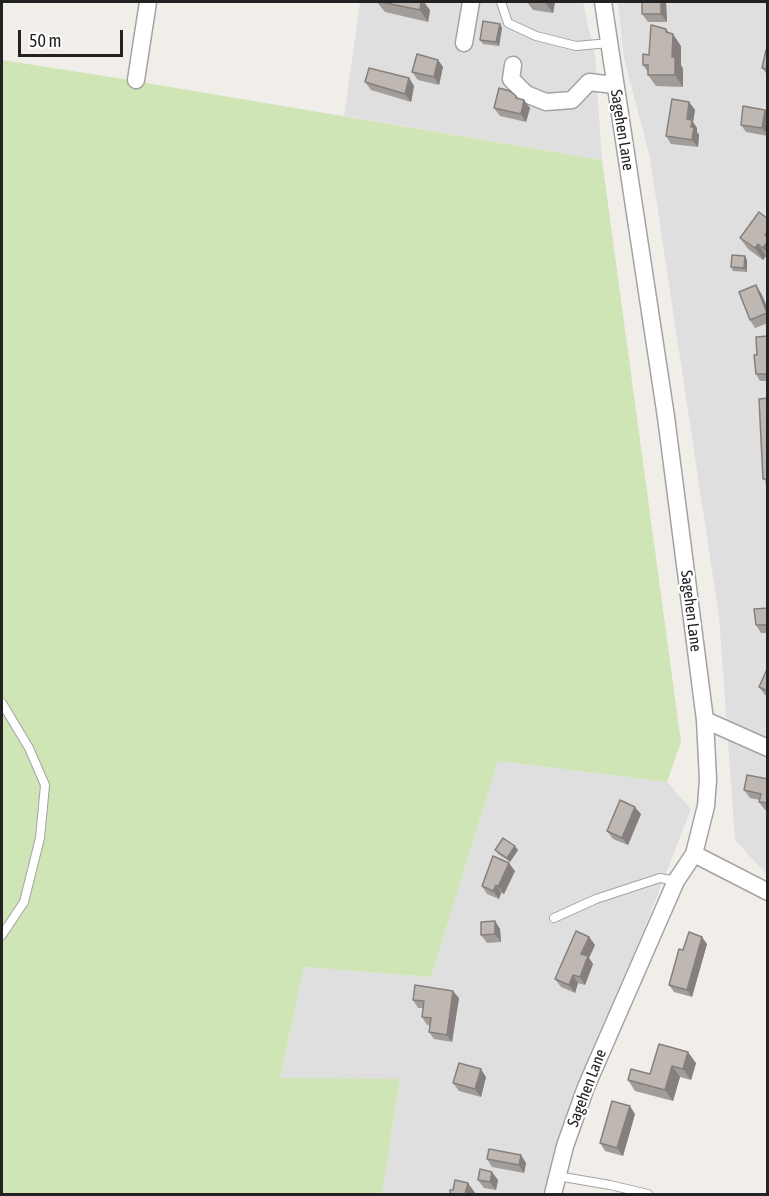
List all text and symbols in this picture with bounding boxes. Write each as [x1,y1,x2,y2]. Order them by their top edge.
scale bar [21,18,126,56]
text: 50 m [29,30,61,51]
street label: Sagehen Lane [606,88,638,172]
street label: Sagehen Lane [676,569,706,653]
street label: Sagehen Lane [563,1046,611,1130]

